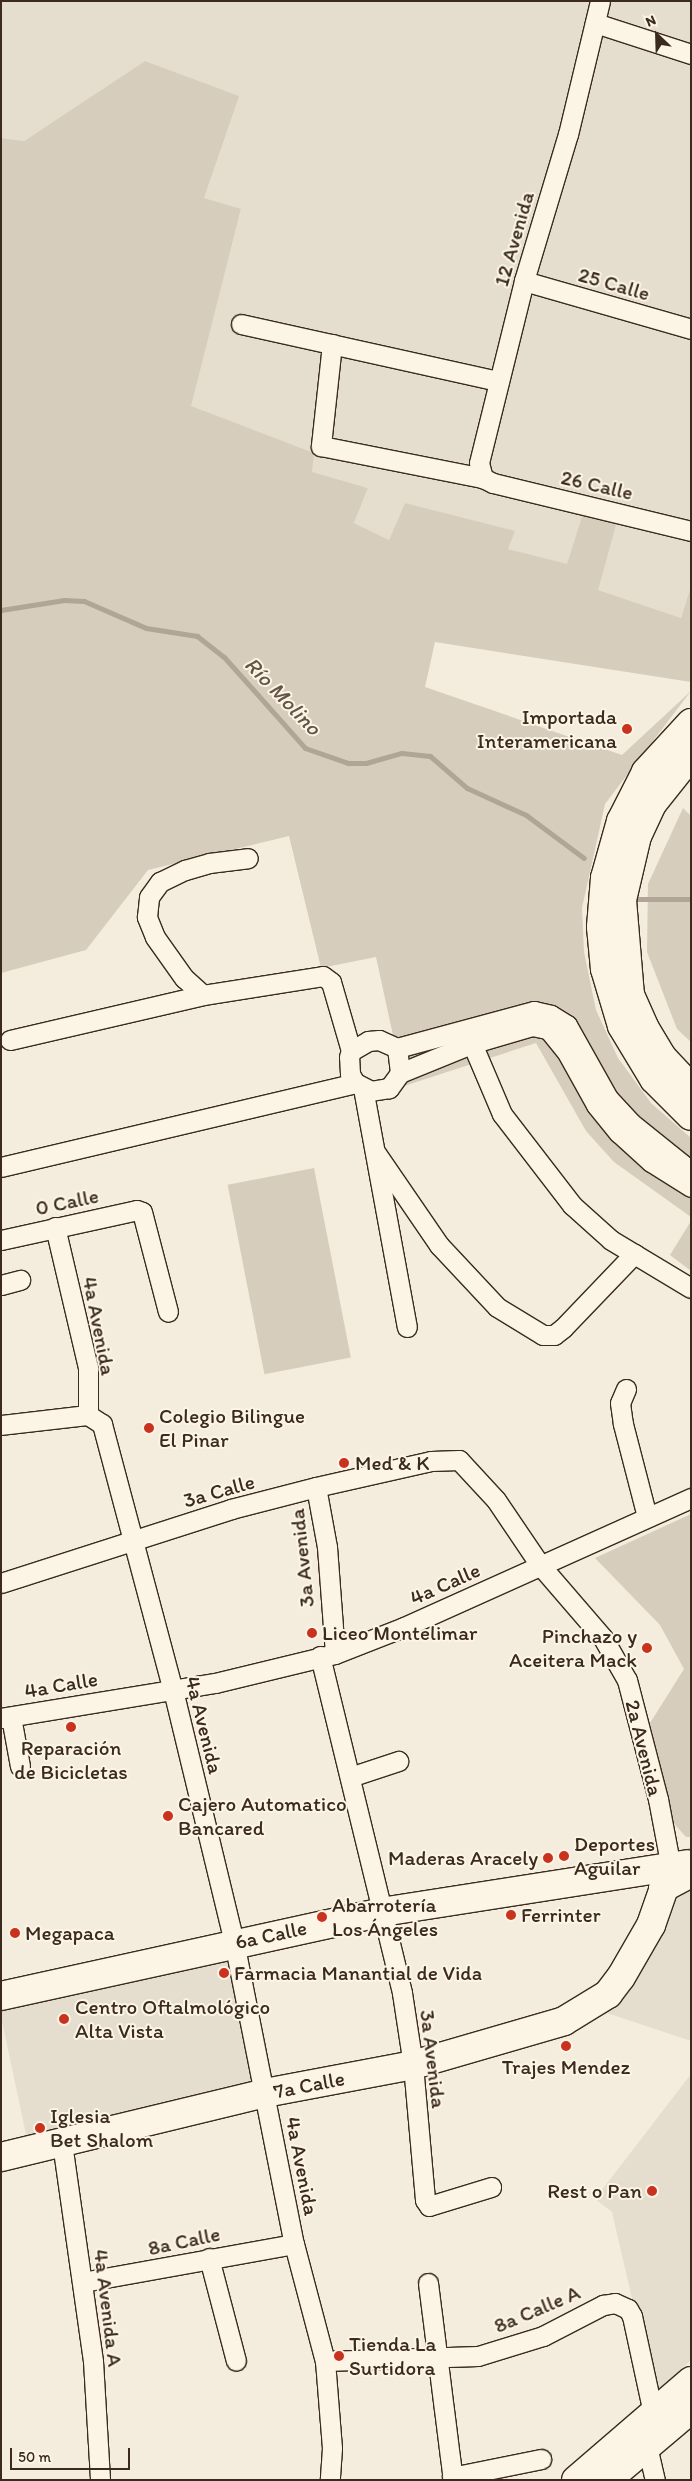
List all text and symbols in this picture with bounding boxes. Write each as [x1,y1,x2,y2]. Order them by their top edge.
north arrow [632,10,682,60]
text: N [643,11,658,31]
street label: 12 Avenida [488,189,540,289]
street label: 25 Calle [575,262,653,306]
street label: 26 Calle [559,464,635,506]
water label: Río Molino [239,651,327,741]
place label: Importada Interamericana [477,704,617,754]
marker: Importada Interamericana [621,723,633,735]
street label: 0 Calle [33,1183,101,1221]
street label: 4a Avenida [77,1274,121,1378]
place label: Colegio Bilingue El Pinar [159,1403,305,1453]
marker: Colegio Bilingue El Pinar [143,1422,155,1434]
place label: Med & K [355,1450,430,1476]
marker: Med & K [337,1456,351,1470]
street label: 3a Calle [180,1469,258,1513]
street label: 3a Avenida [284,1508,320,1608]
street label: 4a Calle [406,1557,484,1611]
place label: Liceo Montelimar [322,1620,478,1646]
place label: Pinchazo y Aceitera Mack [508,1623,637,1673]
marker: Liceo Montelimar [306,1627,318,1639]
marker: Pinchazo y Aceitera Mack [641,1642,653,1654]
street label: 4a Calle [22,1666,100,1704]
street label: 4a Avenida [180,1673,228,1777]
street label: 2a Avenida [620,1697,668,1799]
marker: Reparación de Bicicletas [65,1721,77,1733]
place label: Reparación de Bicicletas [14,1735,128,1785]
place label: Cajero Automatico Bancared [178,1791,346,1841]
marker: Cajero Automatico Bancared [162,1810,174,1822]
place label: Deportes Aguilar [574,1831,655,1881]
place label: Maderas Aracely [388,1845,538,1871]
marker: Deportes Aguilar [558,1850,570,1862]
marker: Maderas Aracely [542,1852,554,1864]
place label: Abarrotería Los Ángeles [332,1892,439,1942]
place label: Ferrinter [521,1902,601,1928]
marker: Ferrinter [505,1909,517,1921]
marker: Abarrotería Los Ángeles [316,1911,328,1923]
street label: 6a Calle [233,1915,309,1955]
place label: Megapaca [25,1920,115,1946]
marker: Megapaca [9,1927,21,1939]
place label: Farmacia Manantial de Vida [234,1960,483,1986]
marker: Farmacia Manantial de Vida [218,1967,230,1979]
place label: Centro Oftalmológico Alta Vista [75,1994,270,2044]
street label: 3a Avenida [414,2008,452,2110]
marker: Centro Oftalmológico Alta Vista [57,2012,71,2026]
marker: Trajes Mendez [560,2040,572,2052]
place label: Trajes Mendez [502,2054,630,2080]
street label: 7a Calle [271,2066,347,2104]
place label: Iglesia Bet Shalom [50,2103,155,2153]
street label: 4a Avenida [280,2114,324,2218]
marker: Iglesia Bet Shalom [34,2122,46,2134]
place label: Rest o Pan [548,2178,642,2204]
marker: Rest o Pan [646,2185,658,2197]
street label: 8a Calle [145,2221,223,2261]
street label: 4a Avenida A [88,2248,128,2368]
street label: 8a Calle A [490,2279,584,2339]
place label: Tienda La Surtidora [349,2331,436,2381]
marker: Tienda La Surtidora [333,2350,345,2362]
scale bar [12,2438,132,2470]
text: 50 m [18,2448,51,2466]

